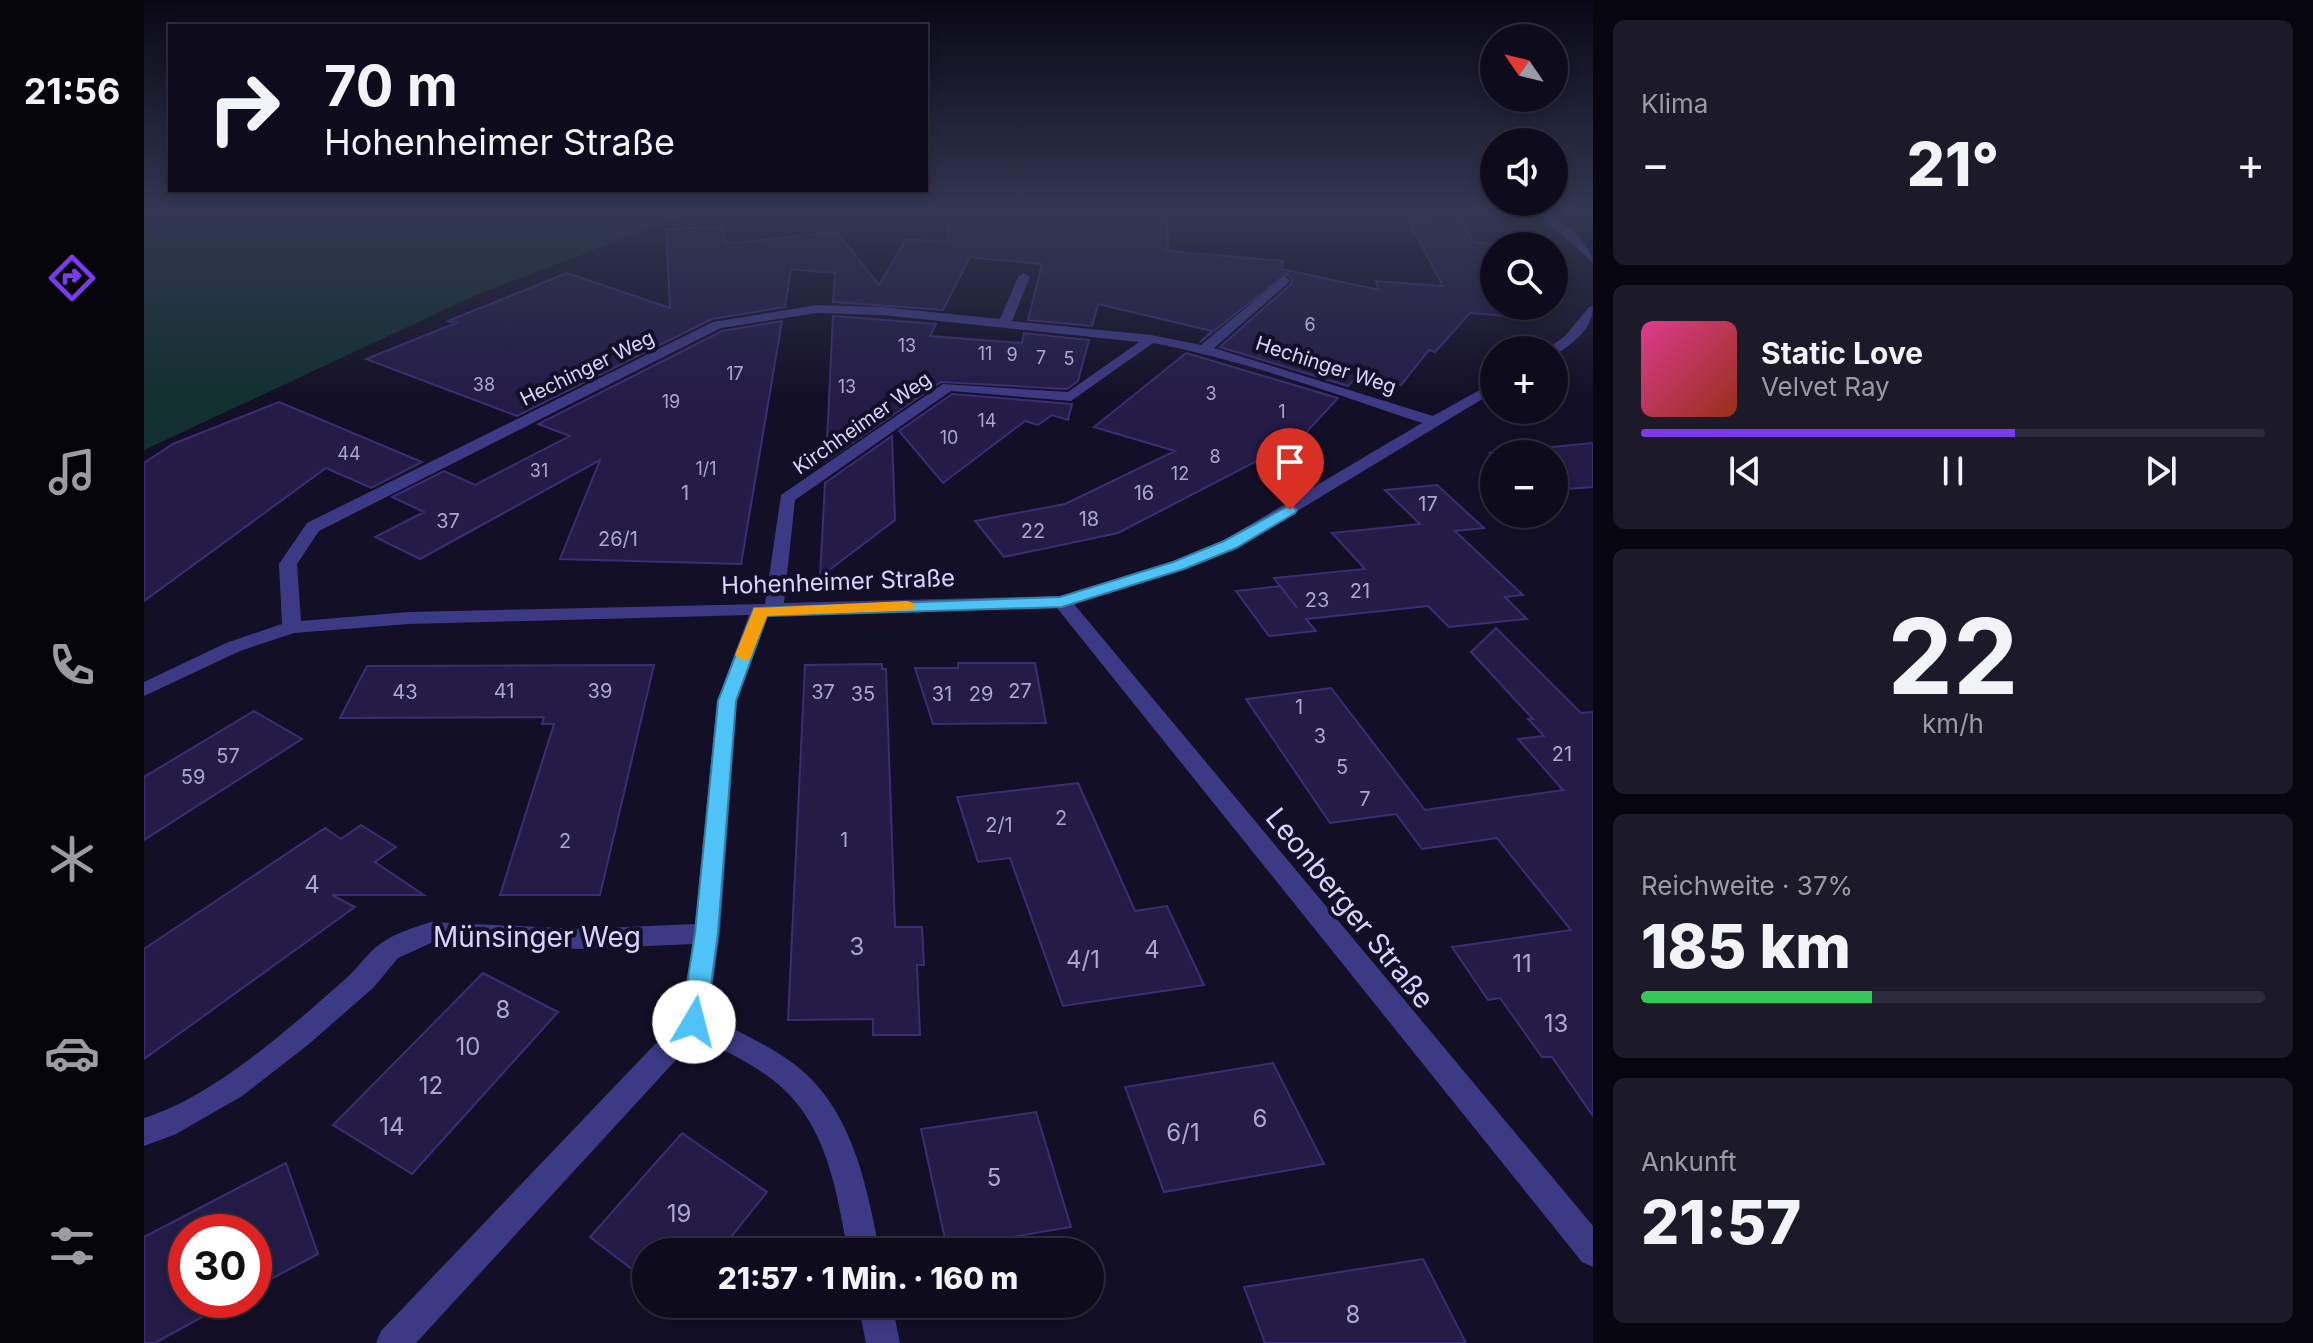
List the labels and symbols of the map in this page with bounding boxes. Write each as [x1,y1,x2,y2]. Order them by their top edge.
north arrow [1480,24,1568,112]
house number: 6 [1304,314,1316,335]
street label: Hechinger Weg [516,325,658,411]
street label: Hechinger Weg [1253,331,1399,399]
house number: 13 [898,335,916,356]
house number: 11 [978,343,992,364]
house number: 9 [1006,344,1018,365]
house number: 7 [1036,347,1046,368]
house number: 5 [1064,348,1074,369]
house number: 17 [726,363,744,384]
street label: Kirchheimer Weg [789,367,935,479]
house number: 38 [473,374,495,395]
house number: 13 [838,376,856,397]
house number: 3 [1205,383,1217,404]
house number: 19 [662,391,680,412]
house number: 1 [1278,401,1286,422]
house number: 14 [978,410,996,431]
house number: 10 [940,427,958,448]
pin [1256,428,1324,510]
house number: 44 [337,443,361,464]
house number: 8 [1209,446,1221,467]
house number: 1/1 [695,458,717,479]
house number: 31 [530,460,548,481]
house number: 12 [1171,463,1189,484]
house number: 1 [681,481,689,505]
house number: 16 [1134,481,1154,505]
house number: 17 [1418,492,1438,516]
house number: 18 [1079,507,1099,531]
house number: 37 [436,509,460,533]
house number: 22 [1021,519,1045,543]
house number: 26/1 [598,527,638,551]
street label: Hohenheimer Straße [721,563,955,600]
house number: 21 [1350,579,1370,603]
house number: 23 [1305,588,1329,612]
house number: 41 [494,679,514,703]
house number: 39 [588,679,612,703]
house number: 27 [1008,679,1032,703]
house number: 43 [392,680,418,704]
house number: 37 [811,680,835,704]
house number: 35 [851,682,875,706]
house number: 31 [932,682,952,706]
house number: 29 [969,682,993,706]
house number: 1 [1295,695,1303,719]
house number: 3 [1314,724,1326,748]
house number: 21 [1552,742,1572,766]
house number: 57 [216,744,240,768]
house number: 5 [1336,755,1348,779]
house number: 59 [181,765,205,789]
house number: 7 [1359,787,1371,811]
street label: Leonberger Straße [1259,801,1441,1015]
house number: 2 [1055,806,1067,830]
house number: 2/1 [985,813,1013,837]
house number: 1 [840,828,848,852]
house number: 2 [559,829,571,853]
house number: 4 [304,870,320,899]
street label: Münsinger Weg [433,920,641,954]
house number: 3 [850,932,864,961]
house number: 4 [1144,935,1160,964]
house number: 4/1 [1066,945,1100,974]
house number: 11 [1512,949,1532,978]
position arrow [652,980,736,1064]
house number: 8 [496,995,510,1024]
house number: 13 [1544,1009,1568,1038]
house number: 10 [456,1032,480,1061]
house number: 12 [419,1071,443,1100]
house number: 6 [1253,1104,1267,1133]
house number: 14 [379,1112,405,1141]
house number: 6/1 [1166,1118,1200,1147]
house number: 5 [987,1163,1001,1192]
house number: 19 [667,1199,691,1228]
speed limit sign: 30 [168,1214,272,1318]
house number: 8 [1346,1300,1360,1329]

